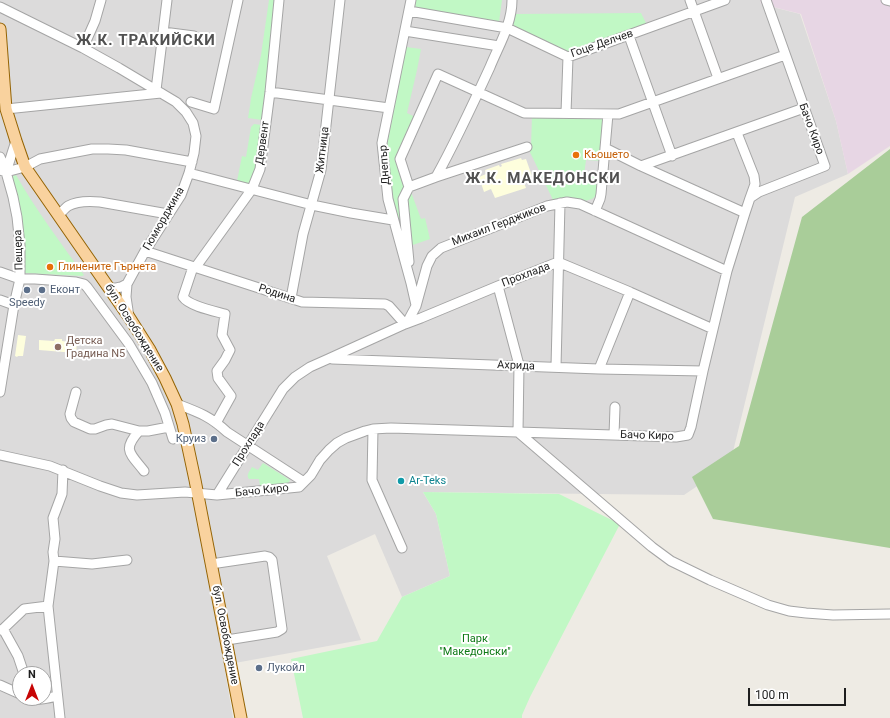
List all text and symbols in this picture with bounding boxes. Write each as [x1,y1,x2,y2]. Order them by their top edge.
street label: Гоце Делчев [569,27,635,61]
district label: Ж.К. ТРАКИЙСКИ [76,32,216,50]
street label: Бачо Киро [796,102,826,156]
street label: Дервент [253,120,273,166]
street label: Житница [314,126,332,174]
street label: Днепър [377,145,393,185]
place label: Кьошето [584,148,629,162]
marker: Кьошето [571,150,581,160]
district label: Ж.К. МАКЕДОНСКИ [465,170,621,188]
street label: Гюмюрджина [141,185,187,253]
street label: Михаил Герджиков [450,201,548,249]
street label: Пещера [12,229,26,271]
place label: Глинените Гърнета [58,260,156,274]
street label: Прохлада [500,260,552,290]
marker: Глинените Гърнета [45,262,55,272]
street label: бул. Освобождение [102,282,166,374]
street label: Родина [257,282,297,306]
place label: Еконт [50,283,80,297]
marker: Speedy [22,285,32,295]
marker: Еконт [37,285,47,295]
place label: Speedy [9,296,45,310]
place label: Детска Градина N5 [66,334,125,360]
marker: Детска Градина N5 [53,342,63,352]
street label: Ахрида [497,359,535,373]
street label: Прохлада [230,419,268,469]
street label: Бачо Киро [620,428,674,444]
place label: Круиз [176,432,206,446]
marker: Круиз [209,434,219,444]
place label: Ar-Teks [409,474,446,488]
marker: Ar-Teks [396,476,406,486]
street label: Бачо Киро [235,482,289,500]
street label: бул. Освобождение [209,584,241,686]
park label: Парк "Македонски" [439,632,511,658]
place label: Лукойл [267,661,305,675]
marker: Лукойл [254,663,264,673]
north arrow [12,666,52,706]
text: N [28,668,36,681]
scale bar [750,680,848,706]
text: 100 m [755,688,789,702]

